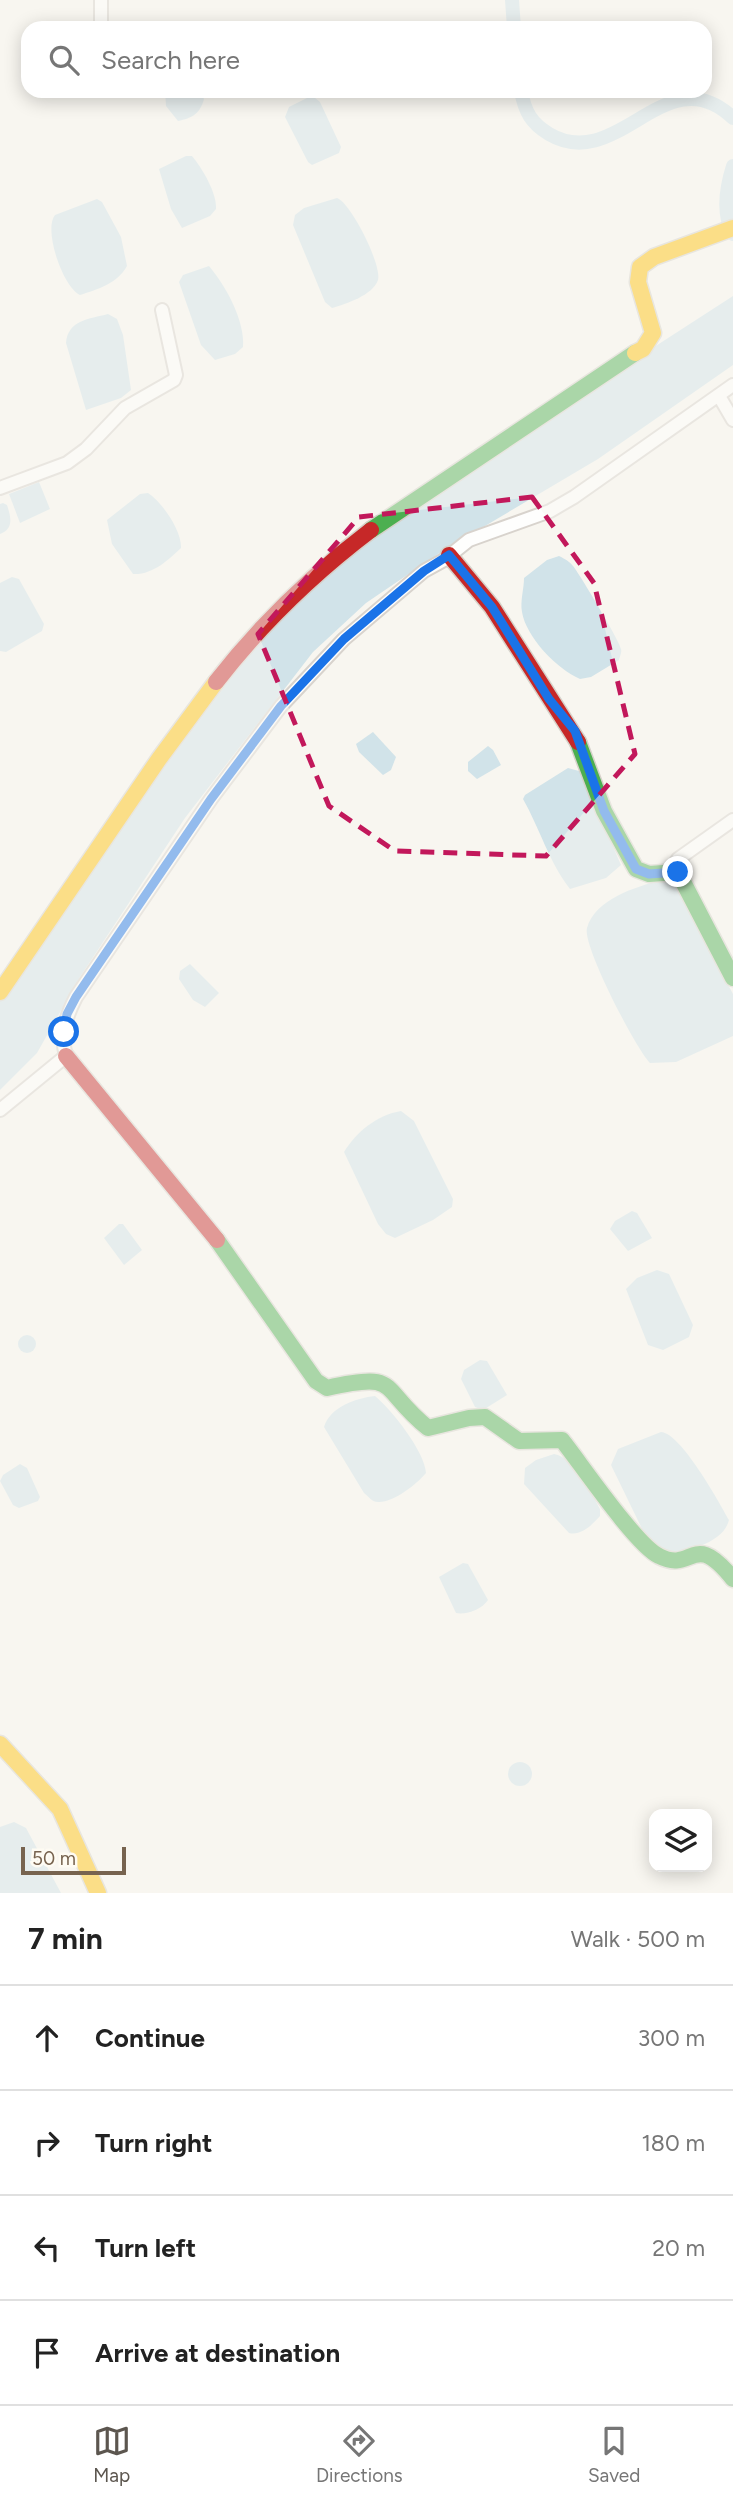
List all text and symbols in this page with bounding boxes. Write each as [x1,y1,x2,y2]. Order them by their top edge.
search box [21,21,712,98]
icon: search [45,41,83,79]
text: Search here [101,44,240,76]
route end [662,856,693,887]
route start [48,1016,79,1047]
map controls [649,1809,712,1872]
button: layers [649,1809,712,1872]
scale bar [21,1844,126,1876]
text: 50 m [32,1847,76,1870]
text: 7 min [28,1920,103,1957]
text: Walk · 500 m [571,1925,705,1953]
icon: ahead [28,2019,66,2057]
text: Continue [95,2022,205,2054]
text: 300 m [638,2024,705,2052]
icon: right [28,2124,66,2162]
text: Turn right [95,2127,212,2159]
text: 180 m [641,2129,705,2157]
icon: left [28,2229,66,2267]
text: Turn left [95,2232,196,2264]
text: 20 m [652,2234,705,2262]
icon: arrive [28,2334,66,2372]
text: Arrive at destination [95,2337,340,2369]
tab: Map [93,2422,131,2487]
tab: Directions [316,2422,403,2487]
tab: Saved [588,2422,640,2487]

